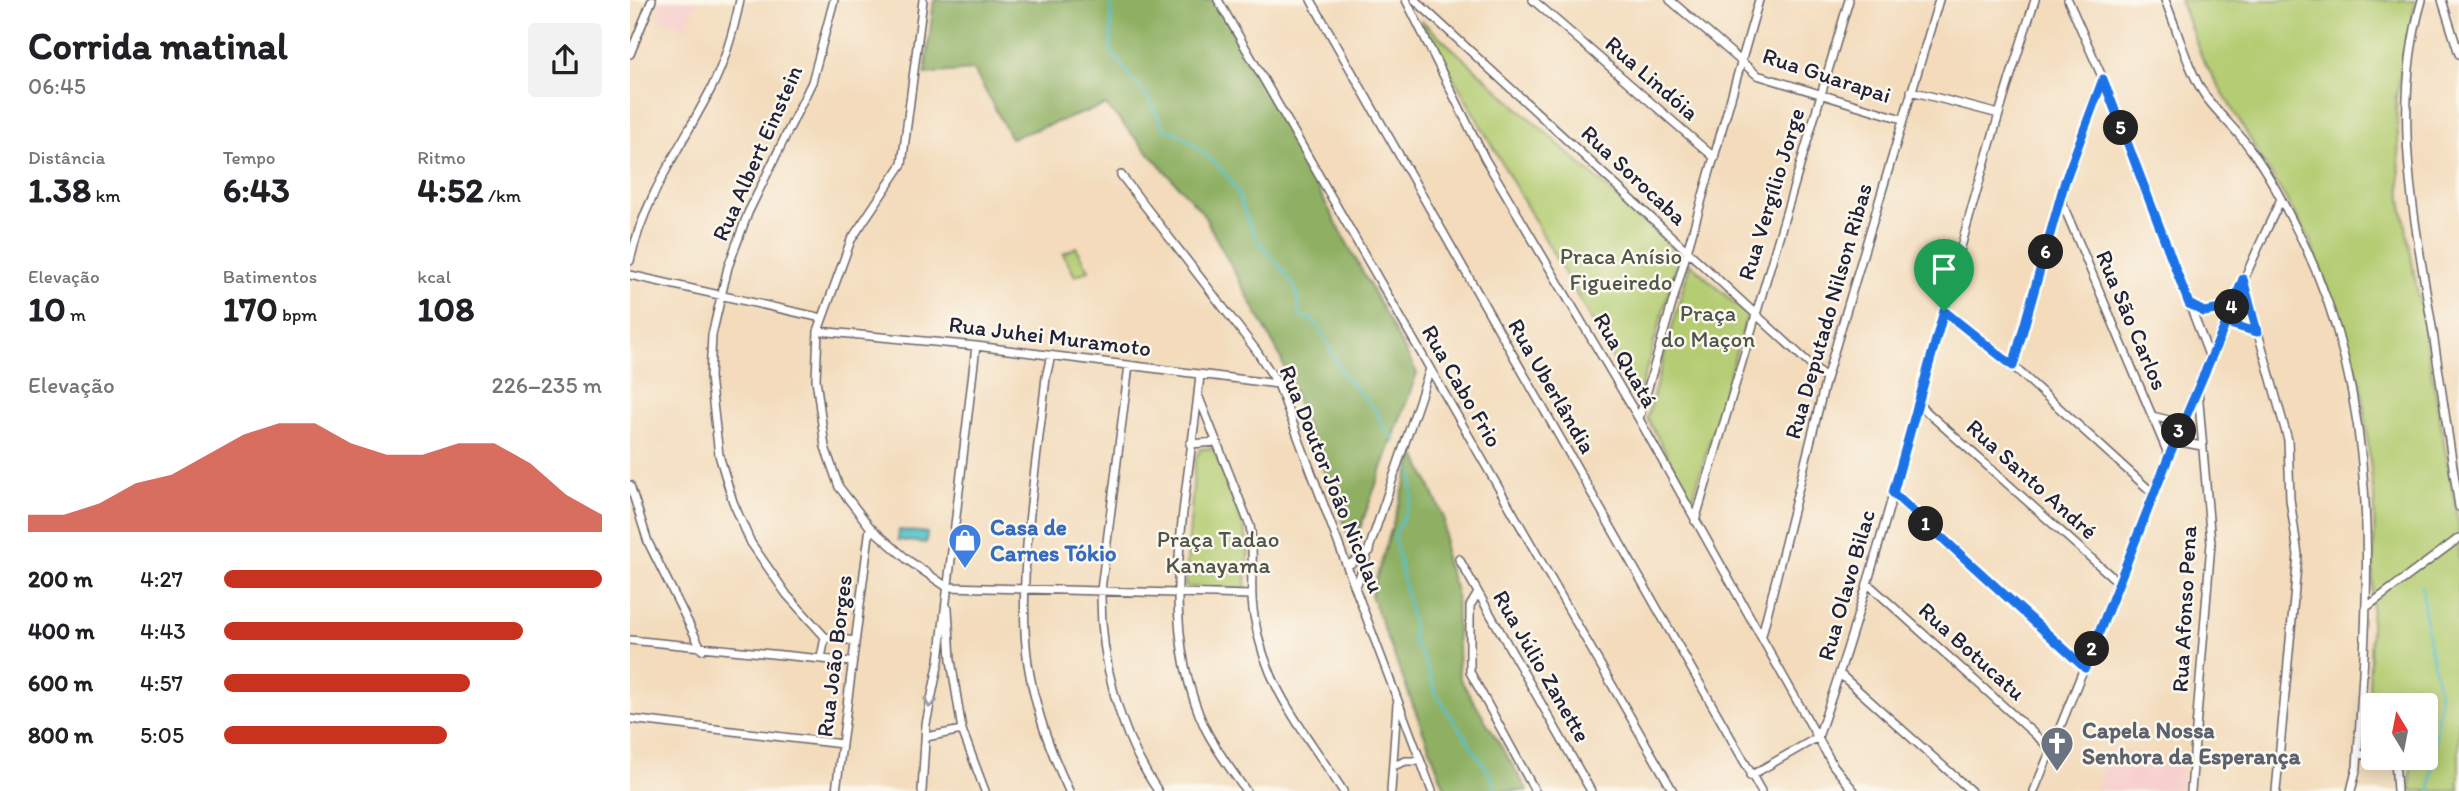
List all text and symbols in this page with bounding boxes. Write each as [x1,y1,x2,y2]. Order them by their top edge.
text: Corrida matinal [28,23,288,69]
button: share [528,23,602,97]
street label: Rua Lindóia [1599,30,1705,126]
street label: Rua Guarapai [1759,41,1895,109]
street label: Rua Albert Einstein [706,61,808,245]
text: 06:45 [28,72,86,100]
street label: Rua Vergílio Jorge [1732,105,1810,283]
pin: 5 [2104,110,2138,146]
text: 5 [2116,116,2125,139]
street label: Rua Sorocaba [1575,119,1693,231]
text: Distância [28,146,105,169]
text: Tempo [223,146,276,169]
text: Ritmo [417,146,466,169]
text: 1.38 [28,169,91,211]
text: 6:43 [223,169,290,211]
text: 4:52 [417,169,484,211]
street label: Rua Deputado Nilson Ribas [1778,180,1878,442]
text: km [91,184,121,207]
text: /km [484,184,521,207]
pin: 6 [2028,234,2064,270]
pin [1914,239,1974,311]
text: 6 [2040,240,2051,263]
park label: Praca Anísio Figueiredo [1560,242,1682,296]
street label: Rua São Carlos [2090,246,2174,394]
icon: arrive [1925,250,1963,288]
text: Elevação [28,265,100,288]
text: Batimentos [223,265,317,288]
text: kcal [417,265,451,288]
text: 10 [28,288,66,330]
text: 170 [223,288,278,330]
text: 108 [417,288,474,330]
pin: 4 [2214,290,2250,324]
text: 4 [2226,295,2237,318]
park label: Praça do Maçon [1661,299,1755,353]
text: m [66,303,86,326]
text: bpm [278,303,317,326]
street label: Rua Quatá [1588,308,1664,412]
street label: Rua Juhei Muramoto [947,310,1153,362]
street label: Rua Uberlândia [1502,314,1602,458]
street label: Rua Cabo Frio [1416,320,1508,452]
street label: Rua Doutor João Nicolau [1273,361,1391,597]
text: Elevação [28,371,115,399]
text: 226–235 m [492,371,602,399]
street label: Rua Santo André [1961,413,2103,545]
pin: 3 [2162,414,2196,448]
text: 3 [2173,419,2184,442]
street label: Rua Olavo Bilac [1811,506,1881,664]
pin: 1 [1908,506,1944,542]
text: 1 [1921,512,1930,535]
place label: Casa de Carnes Tókio [990,513,1117,567]
shop icon: Casa de Carnes Tókio [946,521,984,570]
park label: Praça Tadao Kanayama [1157,525,1279,579]
street label: Rua Afonso Pena [2166,525,2202,693]
text: 200 m [28,565,93,593]
text: 4:27 [140,565,183,593]
street label: Rua João Borges [810,573,858,739]
street label: Rua Júlio Zanette [1487,585,1597,747]
street label: Rua Botucatu [1913,596,2031,706]
text: 400 m [28,617,95,645]
text: 4:43 [140,617,186,645]
pin: 2 [2074,632,2110,666]
text: 2 [2087,637,2097,660]
text: 600 m [28,669,93,697]
text: 4:57 [140,669,183,697]
north arrow [2361,693,2438,770]
map controls [2361,693,2438,770]
one-way arrow [924,697,939,709]
place label: Capela Nossa Senhora da Esperança [2082,716,2302,770]
text: 800 m [28,721,93,749]
text: 5:05 [140,721,184,749]
church icon: Capela Nossa Senhora da Esperança [2038,724,2076,773]

